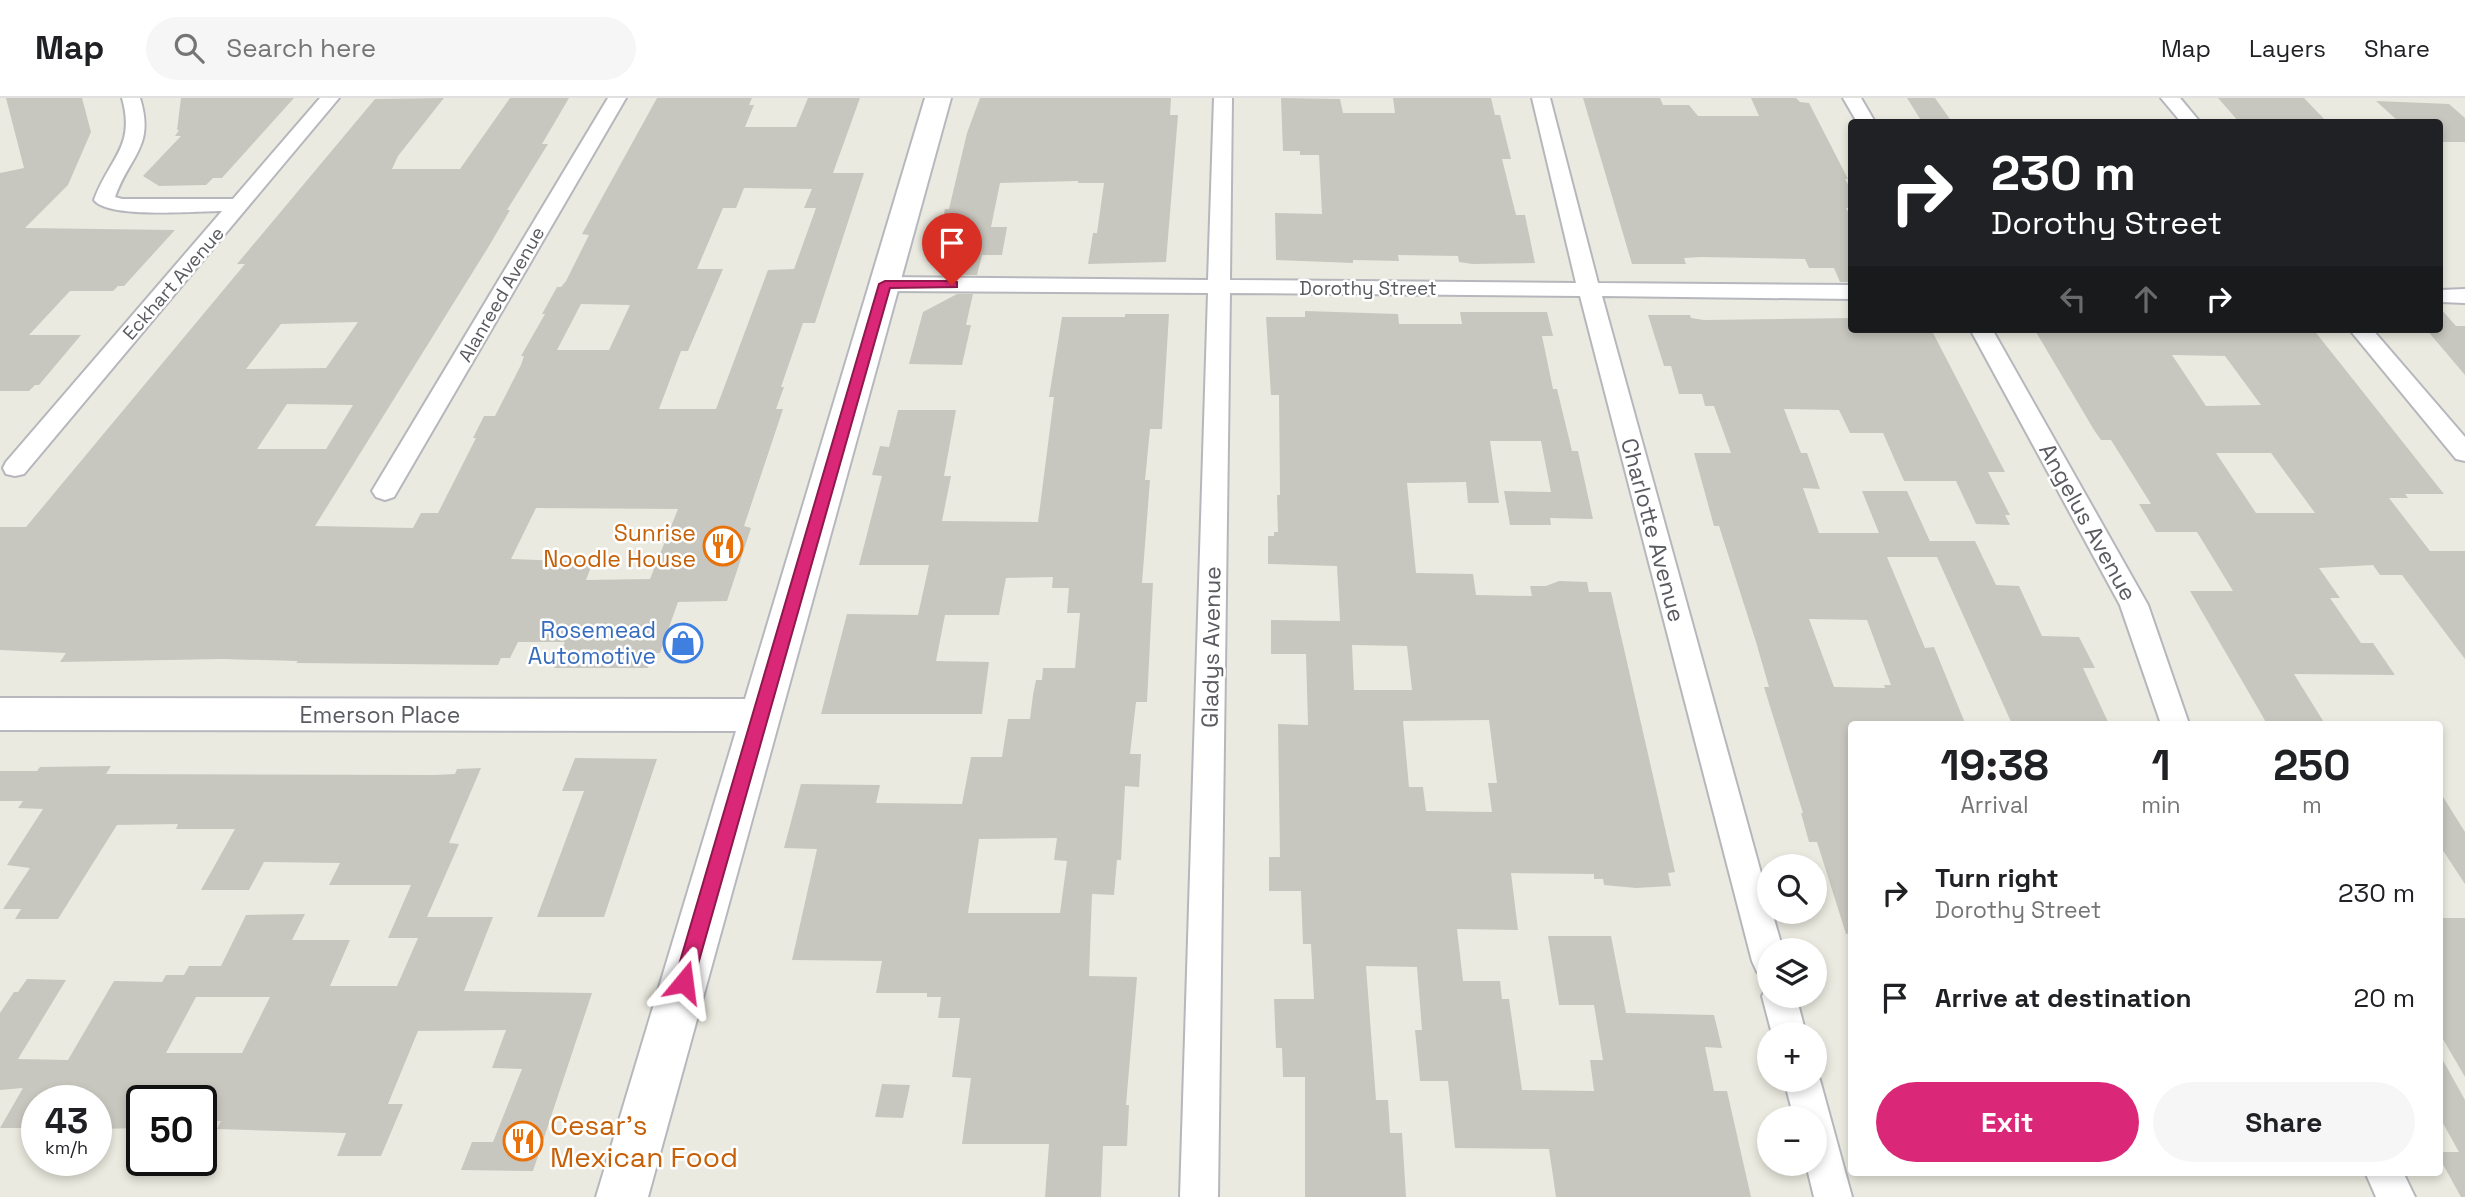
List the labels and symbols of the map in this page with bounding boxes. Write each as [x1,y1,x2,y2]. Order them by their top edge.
pin [922,213,982,285]
street label: Eckhart Avenue [117,221,230,345]
street label: Alanreed Avenue [452,222,550,367]
street label: Dorothy Street [1299,276,1437,301]
street label: Charlotte Avenue [1614,435,1692,625]
street label: Angelus Avenue [2032,438,2144,606]
place label: Sunrise Noodle House [543,518,696,574]
restaurant icon: Sunrise Noodle House [702,525,744,567]
street label: Gladys Avenue [1195,566,1227,728]
place label: Rosemead Automotive [528,615,656,671]
shop icon: Rosemead Automotive [662,622,704,664]
street label: Emerson Place [300,700,460,730]
position arrow [647,945,721,1019]
speed limit sign: 50 [126,1085,217,1176]
place label: Cesar's Mexican Food [550,1107,738,1175]
restaurant icon: Cesar's Mexican Food [502,1120,544,1162]

